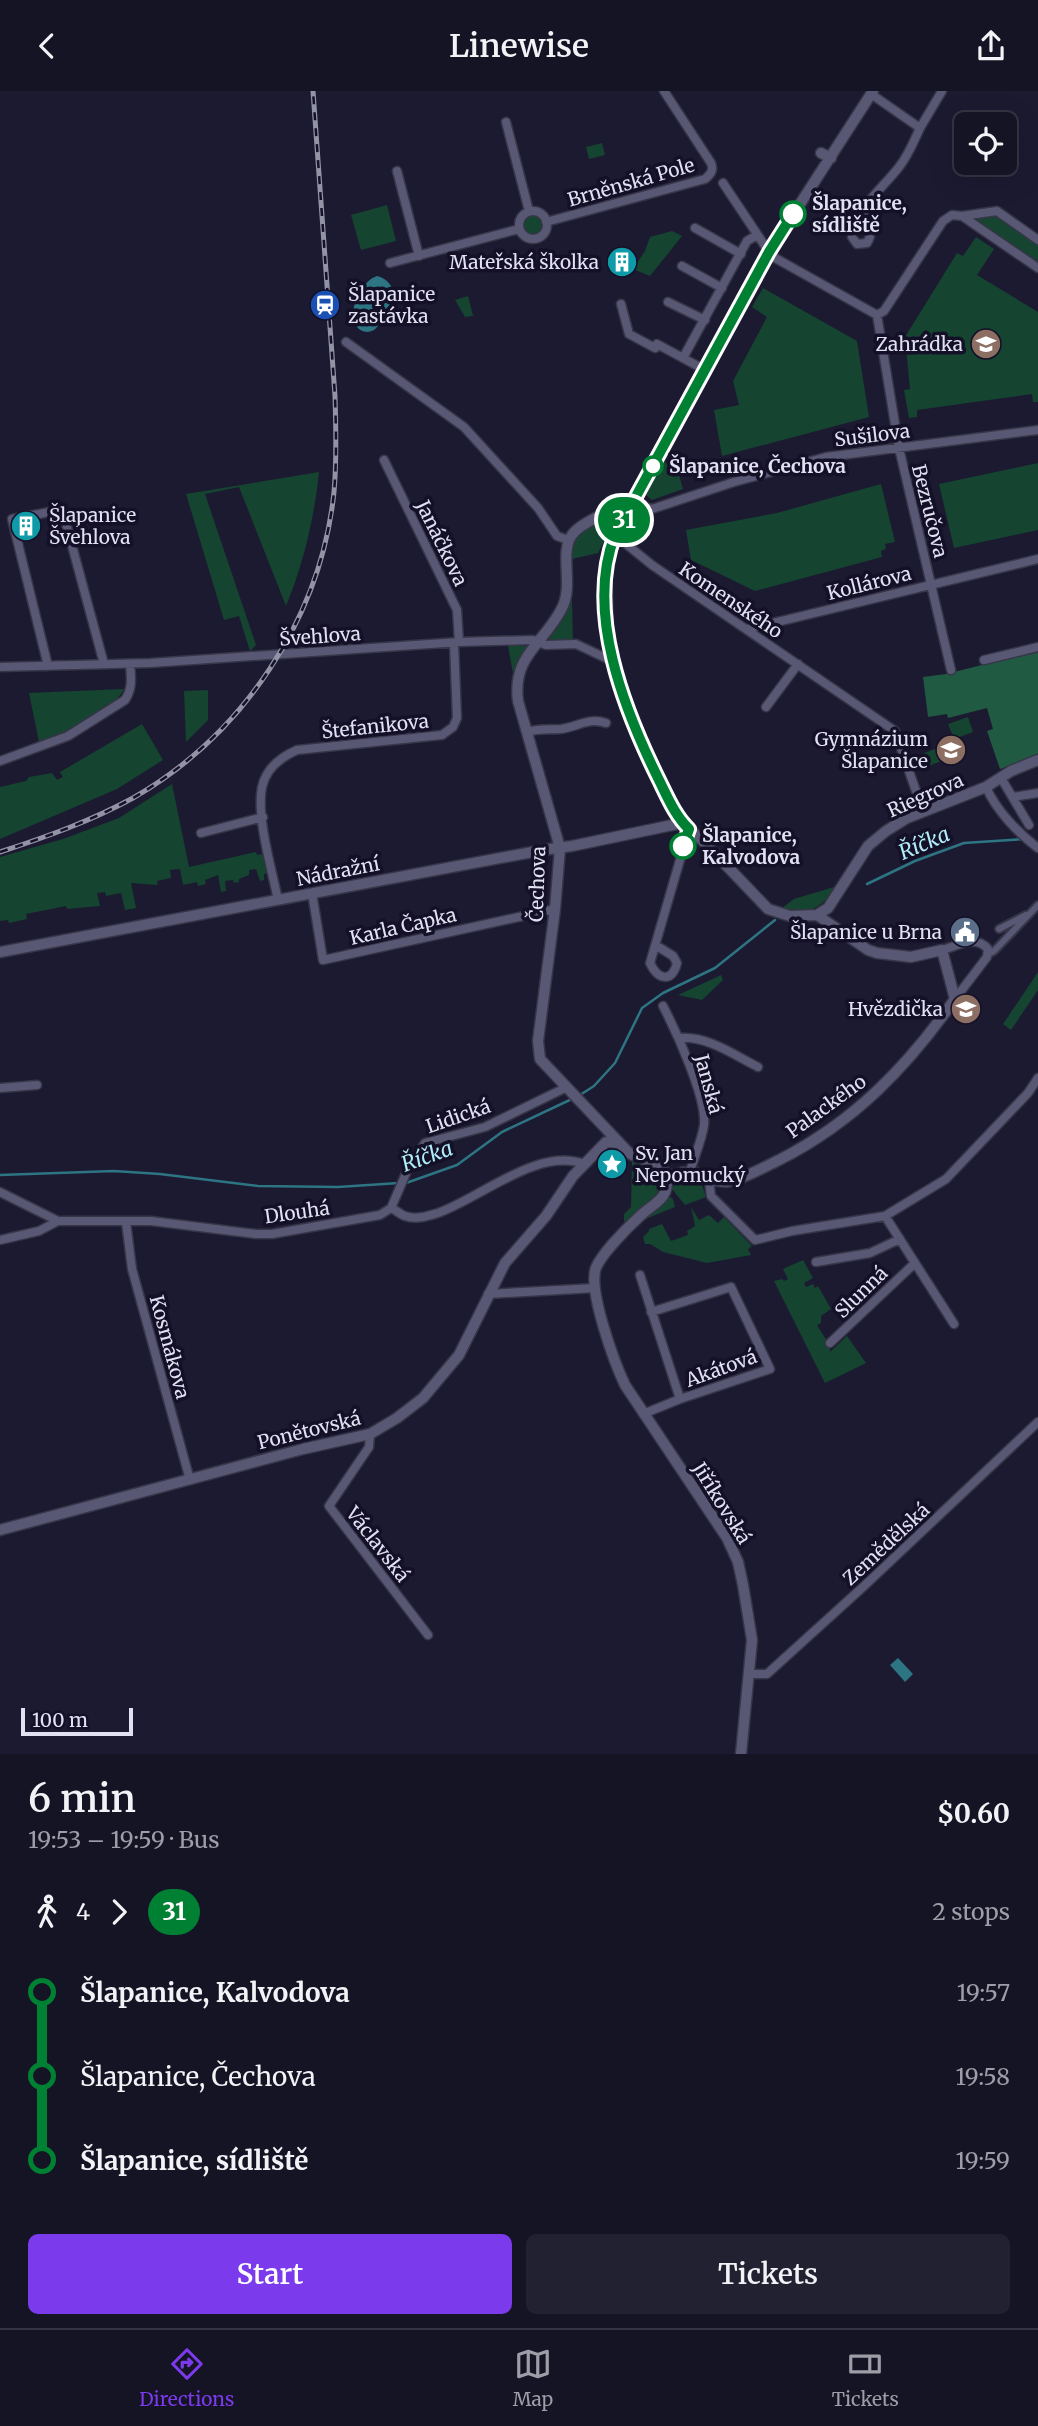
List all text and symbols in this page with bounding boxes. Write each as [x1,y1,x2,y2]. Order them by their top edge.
text: Linewise [449,26,589,66]
icon: back [28,27,66,65]
icon: share [972,27,1010,65]
map controls [954,112,1017,175]
button: locate [954,112,1017,175]
street label: Brněnská Pole [565,152,697,212]
place label: Šlapanice, sídliště [812,191,907,237]
marker: Šlapanice, sídliště [780,201,806,227]
building icon: Mateřská školka [605,245,639,279]
place label: Mateřská školka [449,250,599,274]
place label: Šlapanice zastávka [348,281,435,328]
station icon: Šlapanice zastávka [308,288,342,322]
school or university icon: Zahrádka [969,327,1003,361]
place label: Zahrádka [875,332,963,356]
street label: Sušilova [833,418,911,452]
place label: Šlapanice, Čechova [669,454,846,478]
marker: Šlapanice, Čechova [643,456,663,476]
street label: Bezručova [907,462,953,560]
street label: Janáčkova [411,495,473,590]
line badge: 31 [592,497,656,543]
place label: Šlapanice Švehlova [49,502,136,549]
text: 31 [612,504,636,535]
building icon: Šlapanice Švehlova [9,509,43,543]
street label: Komenského [675,557,787,643]
street label: Kollárova [824,561,914,605]
street label: Švehlova [278,620,362,651]
street label: Štefanikova [320,707,430,744]
place label: Gymnázium Šlapanice [815,727,928,773]
school or university icon: Gymnázium Šlapanice [934,733,968,767]
street label: Riegrova [883,768,967,822]
water label: Říčka [894,819,954,866]
place label: Šlapanice, Kalvodova [702,823,800,869]
marker: Šlapanice, Kalvodova [670,833,696,859]
street label: Čechova [523,845,550,922]
street label: Nádražní [294,851,382,891]
street label: Karla Čapka [347,901,459,950]
public building icon: Šlapanice u Brna [948,915,982,949]
place label: Šlapanice u Brna [790,919,942,944]
school or university icon: Hvězdička [949,992,983,1026]
place label: Hvězdička [848,997,943,1021]
street label: Janská [689,1051,728,1116]
street label: Palackého [781,1069,871,1143]
street label: Lidická [422,1094,494,1138]
water label: Říčka [397,1133,456,1178]
place label: Sv. Jan Nepomucký [635,1141,745,1187]
place icon: Sv. Jan Nepomucký [595,1147,629,1181]
street label: Dlouhá [263,1196,331,1228]
street label: Slunná [830,1261,892,1323]
street label: Kosmákova [145,1293,195,1401]
street label: Akátová [681,1344,760,1392]
street label: Ponětovská [255,1406,363,1454]
street label: Jiříkovská [687,1457,757,1548]
street label: Zemědělská [838,1498,934,1590]
street label: Václavská [340,1501,415,1587]
scale bar [21,1705,133,1737]
text: 100 m [32,1708,88,1732]
text: 6 min [28,1775,136,1822]
text: $0.60 [937,1797,1010,1830]
text: 19:53 – 19:59 · Bus [28,1825,219,1854]
icon: walk [28,1893,66,1931]
icon: forward [100,1893,138,1931]
text: 31 [162,1896,186,1927]
text: 4 [76,1897,90,1926]
text: 2 stops [932,1897,1010,1926]
text: Šlapanice, Kalvodova [80,1976,350,2009]
text: 19:57 [957,1978,1010,2007]
text: Šlapanice, Čechova [80,2060,316,2093]
text: 19:58 [956,2062,1010,2091]
text: Šlapanice, sídliště [80,2144,308,2177]
text: 19:59 [956,2146,1010,2175]
button: Start [28,2234,512,2314]
button: Tickets [526,2234,1010,2314]
tab: Directions [139,2345,234,2411]
tab: Map [513,2345,553,2411]
tab: Tickets [832,2345,899,2411]

